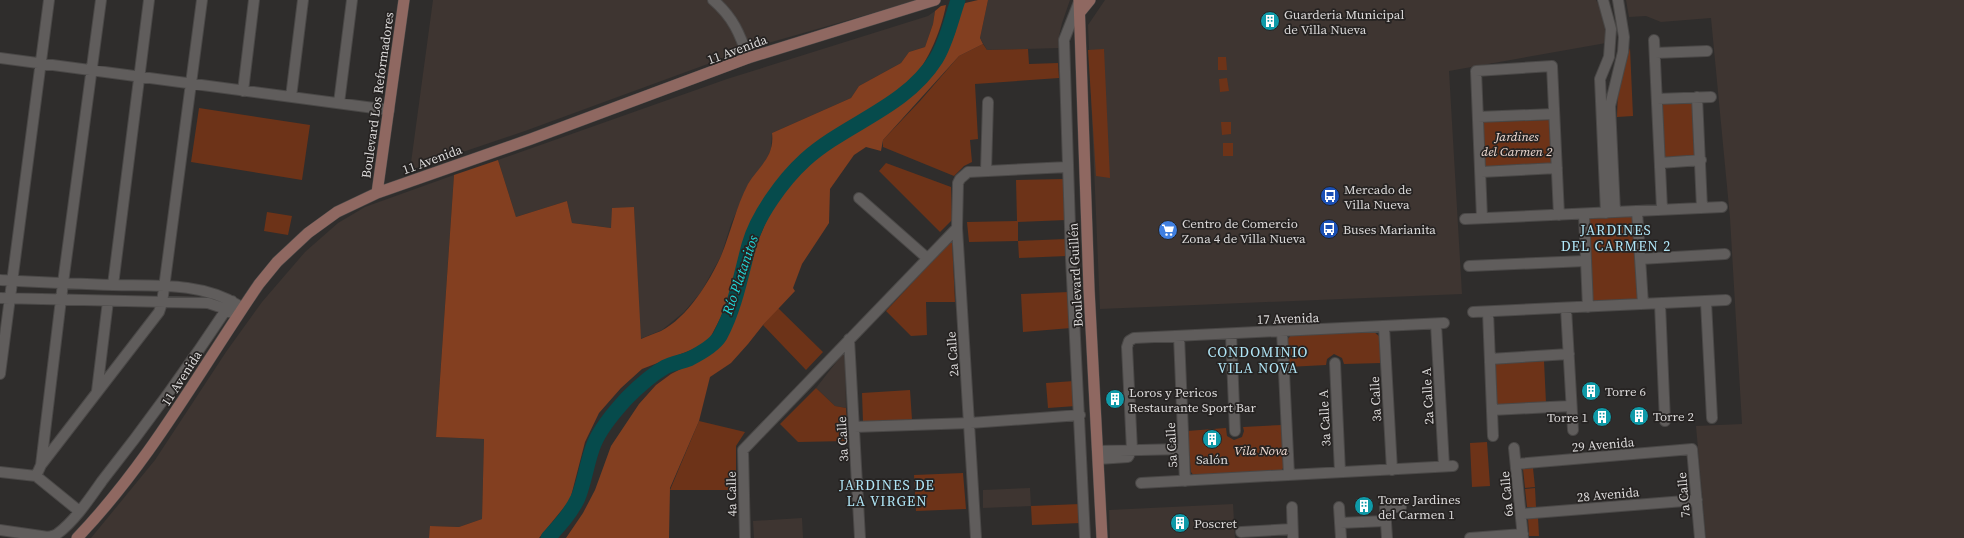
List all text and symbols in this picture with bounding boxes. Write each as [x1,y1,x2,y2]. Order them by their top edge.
place label: Guarderia Municipal de Villa Nueva [1284,6,1404,38]
street label: Boulevard Los Reformadores [357,10,398,179]
building icon: Guarderia Municipal de Villa Nueva [1259,10,1281,32]
street label: 11 Avenida [705,31,770,68]
park label: Jardines del Carmen 2 [1481,128,1553,160]
street label: 11 Avenida [400,141,465,178]
place label: Mercado de Villa Nueva [1344,181,1412,213]
bus stop icon: Mercado de Villa Nueva [1319,185,1341,207]
place label: Centro de Comercio Zona 4 de Villa Nueva [1182,215,1306,247]
bus stop icon: Buses Marianita [1318,218,1340,240]
supermarket icon: Centro de Comercio Zona 4 de Villa Nueva [1157,219,1179,241]
district label: JARDINES DEL CARMEN 2 [1561,220,1671,256]
place label: Buses Marianita [1343,221,1436,238]
street label: Boulevard Guillén [1064,222,1087,328]
water label: Río Platanitos [717,232,763,318]
street label: 17 Avenida [1257,309,1320,328]
street label: 2a Calle [942,330,963,377]
district label: CONDOMINIO VILA NOVA [1207,342,1309,378]
street label: 11 Avenida [157,347,206,409]
street label: 2a Calle A [1418,367,1437,425]
street label: 3a Calle [1366,376,1385,422]
building icon: Torre 6 [1580,380,1602,402]
place label: Torre 6 [1605,383,1646,400]
place label: Loros y Pericos Restaurante Sport Bar [1129,384,1257,416]
building icon: Loros y Pericos Restaurante Sport Bar [1104,388,1126,410]
street label: 3a Calle A [1315,389,1334,447]
building icon: Torre 2 [1628,405,1650,427]
building icon: Torre 1 [1591,406,1613,428]
place label: Torre 2 [1653,408,1694,425]
place label: Torre 1 [1547,409,1588,426]
street label: 3a Calle [833,416,852,462]
street label: 5a Calle [1162,422,1181,468]
building icon: Salón [1201,428,1223,450]
street label: 29 Avenida [1571,433,1635,456]
park label: Vila Nova [1234,442,1288,459]
place label: Salón [1196,451,1228,468]
street label: 6a Calle [1496,470,1517,517]
street label: 4a Calle [723,471,740,517]
street label: 7a Calle [1673,471,1694,518]
district label: JARDINES DE LA VIRGEN [838,475,935,511]
street label: 28 Avenida [1576,483,1640,506]
place label: Torre Jardines del Carmen 1 [1378,491,1461,523]
building icon: Torre Jardines del Carmen 1 [1353,495,1375,517]
building icon: Poscret [1169,512,1191,534]
place label: Poscret [1194,515,1238,532]

